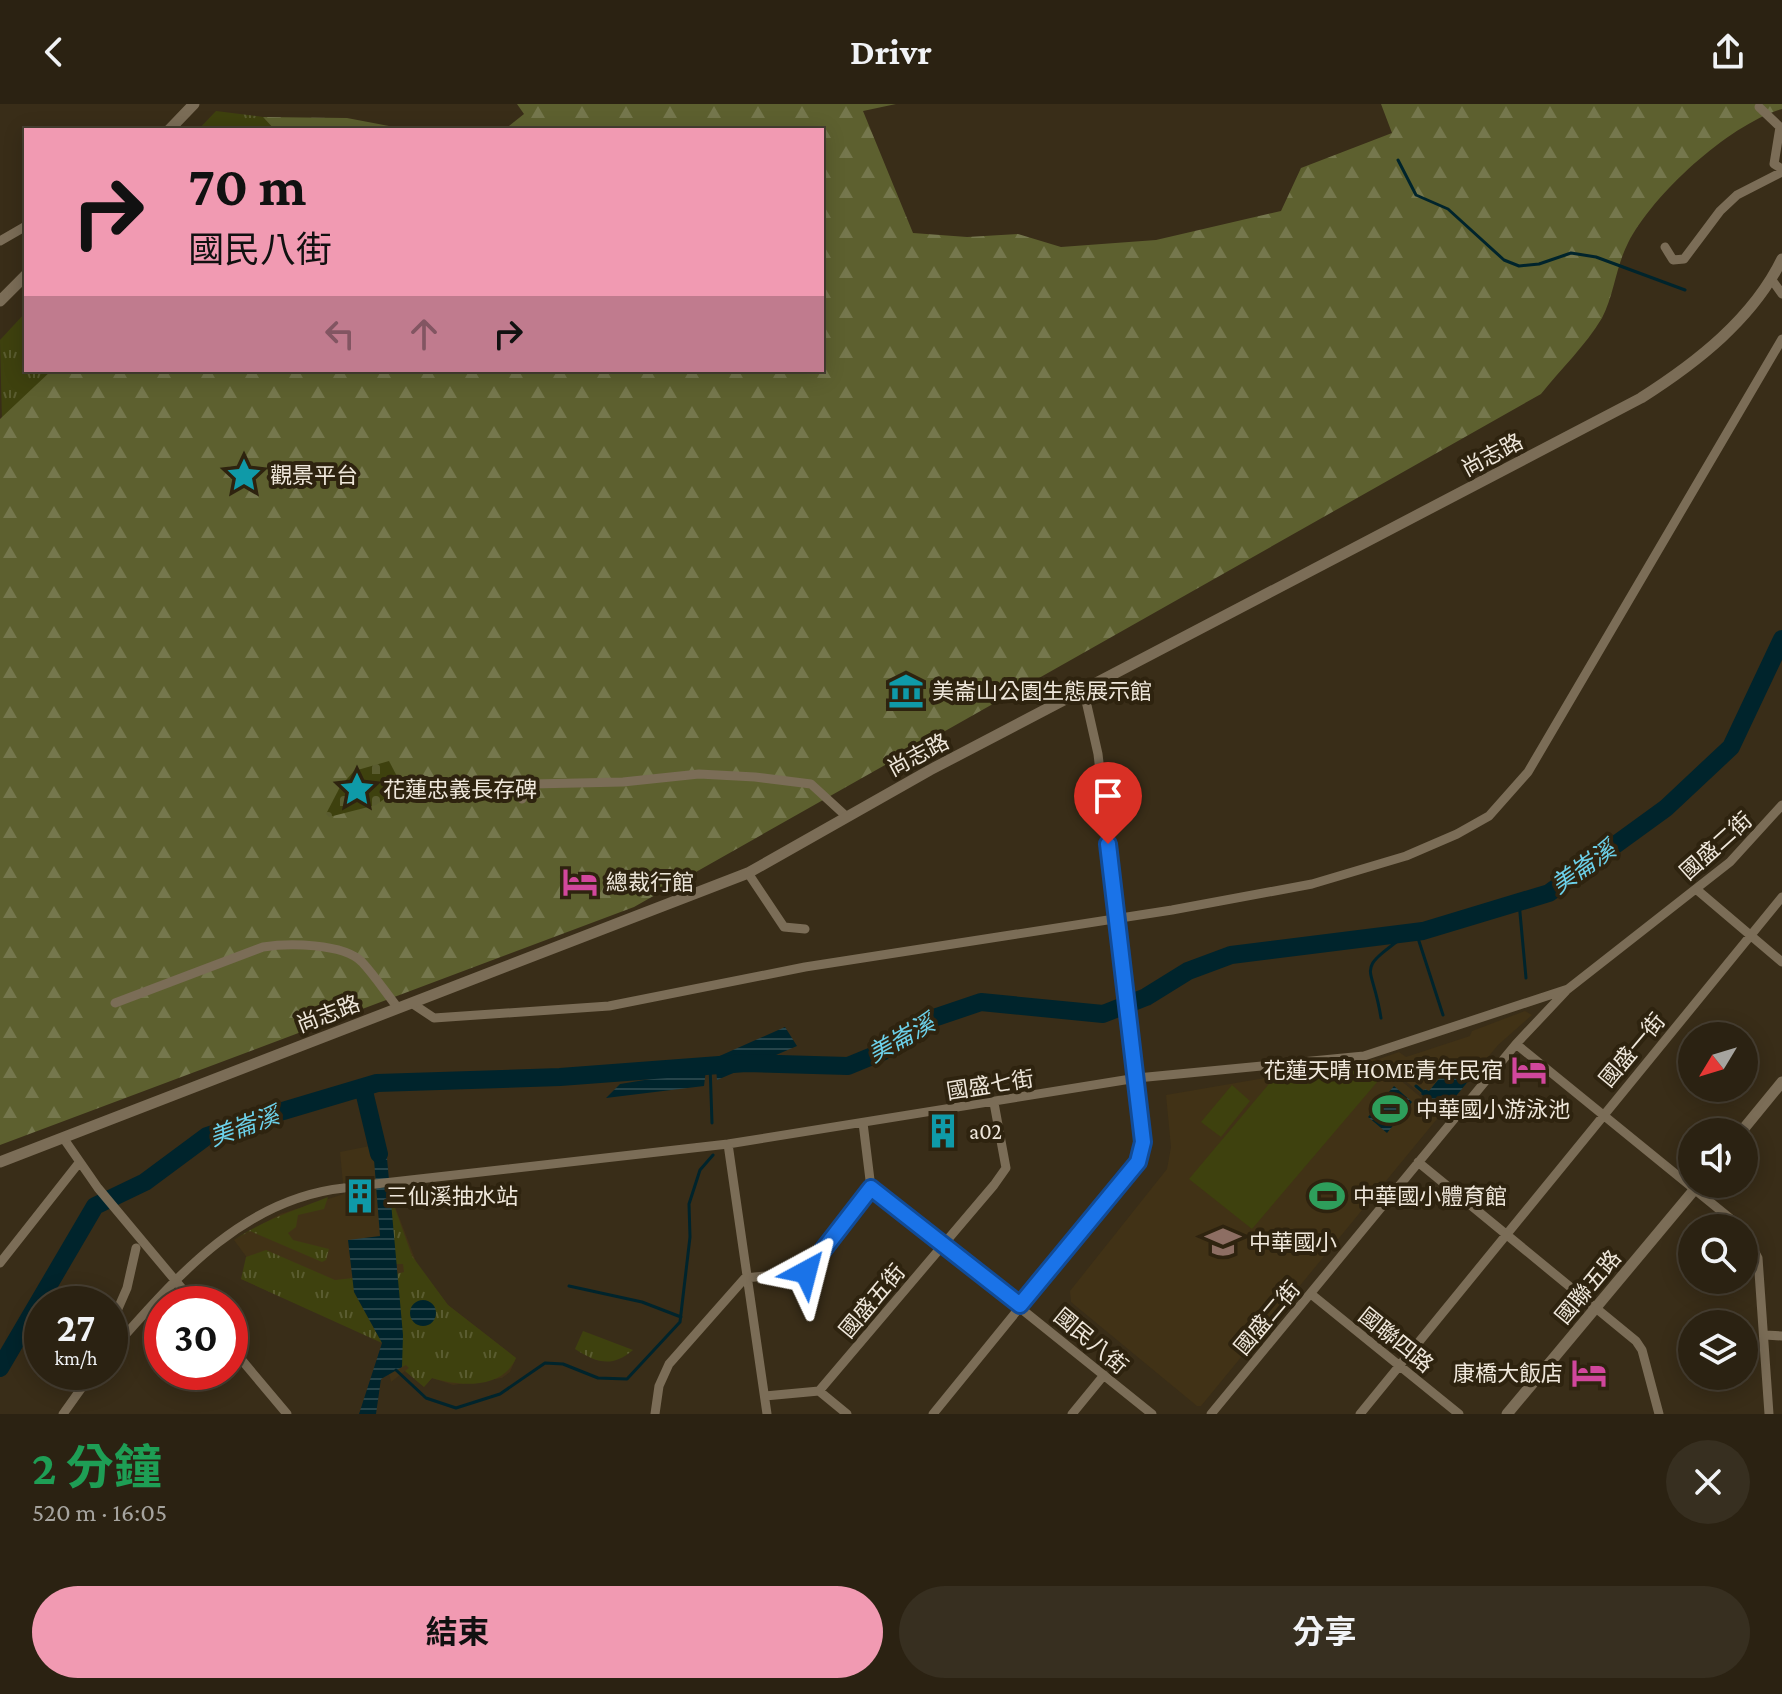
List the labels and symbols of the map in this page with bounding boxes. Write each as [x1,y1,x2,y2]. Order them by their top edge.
street label: 尚志路 [1457,428,1527,482]
place icon: 觀景平台 [225,456,263,494]
place label: 觀景平台 [270,463,358,488]
museum icon: 美崙山公園生態展示館 [887,672,925,710]
place label: 美崙山公園生態展示館 [932,679,1152,704]
street label: 尚志路 [883,728,953,782]
pin [1074,762,1142,844]
place icon: 花蓮忠義長存碑 [338,770,376,808]
place label: 花蓮忠義長存碑 [383,777,537,802]
street label: 國盛二街 [1675,807,1757,885]
water label: 美崙溪 [1546,834,1623,899]
hotel icon: 總裁行館 [561,863,599,901]
place label: 總裁行館 [606,870,694,895]
street label: 尚志路 [293,991,363,1037]
water label: 美崙溪 [863,1007,942,1067]
street label: 國盛一街 [1594,1008,1670,1092]
north arrow [1678,1022,1758,1102]
hotel icon: 花蓮天晴 HOME青年民宿 [1510,1051,1548,1089]
place label: 花蓮天晴 HOME青年民宿 [1263,1058,1503,1083]
street label: 國盛七街 [945,1066,1035,1104]
sports icon: 中華國小游泳池 [1371,1090,1409,1128]
place label: 中華國小游泳池 [1416,1097,1570,1122]
water label: 美崙溪 [206,1100,285,1151]
building icon: a02 [924,1112,962,1150]
place label: a02 [969,1119,1002,1144]
building icon: 三仙溪抽水站 [341,1177,379,1215]
sports icon: 中華國小體育館 [1308,1177,1346,1215]
place label: 三仙溪抽水站 [386,1184,518,1209]
place label: 中華國小體育館 [1353,1184,1507,1209]
school or university icon: 中華國小 [1204,1223,1242,1261]
position arrow [764,1230,848,1314]
place label: 中華國小 [1249,1230,1337,1255]
street label: 國聯五路 [1550,1245,1626,1329]
street label: 國盛五街 [834,1259,910,1343]
street label: 國盛二街 [1229,1276,1305,1360]
speed limit sign: 30 [144,1286,248,1390]
street label: 國民八街 [1049,1303,1133,1379]
street label: 國聯四路 [1354,1303,1438,1377]
hotel icon: 康橋大飯店 [1570,1354,1608,1392]
place label: 康橋大飯店 [1453,1361,1563,1386]

